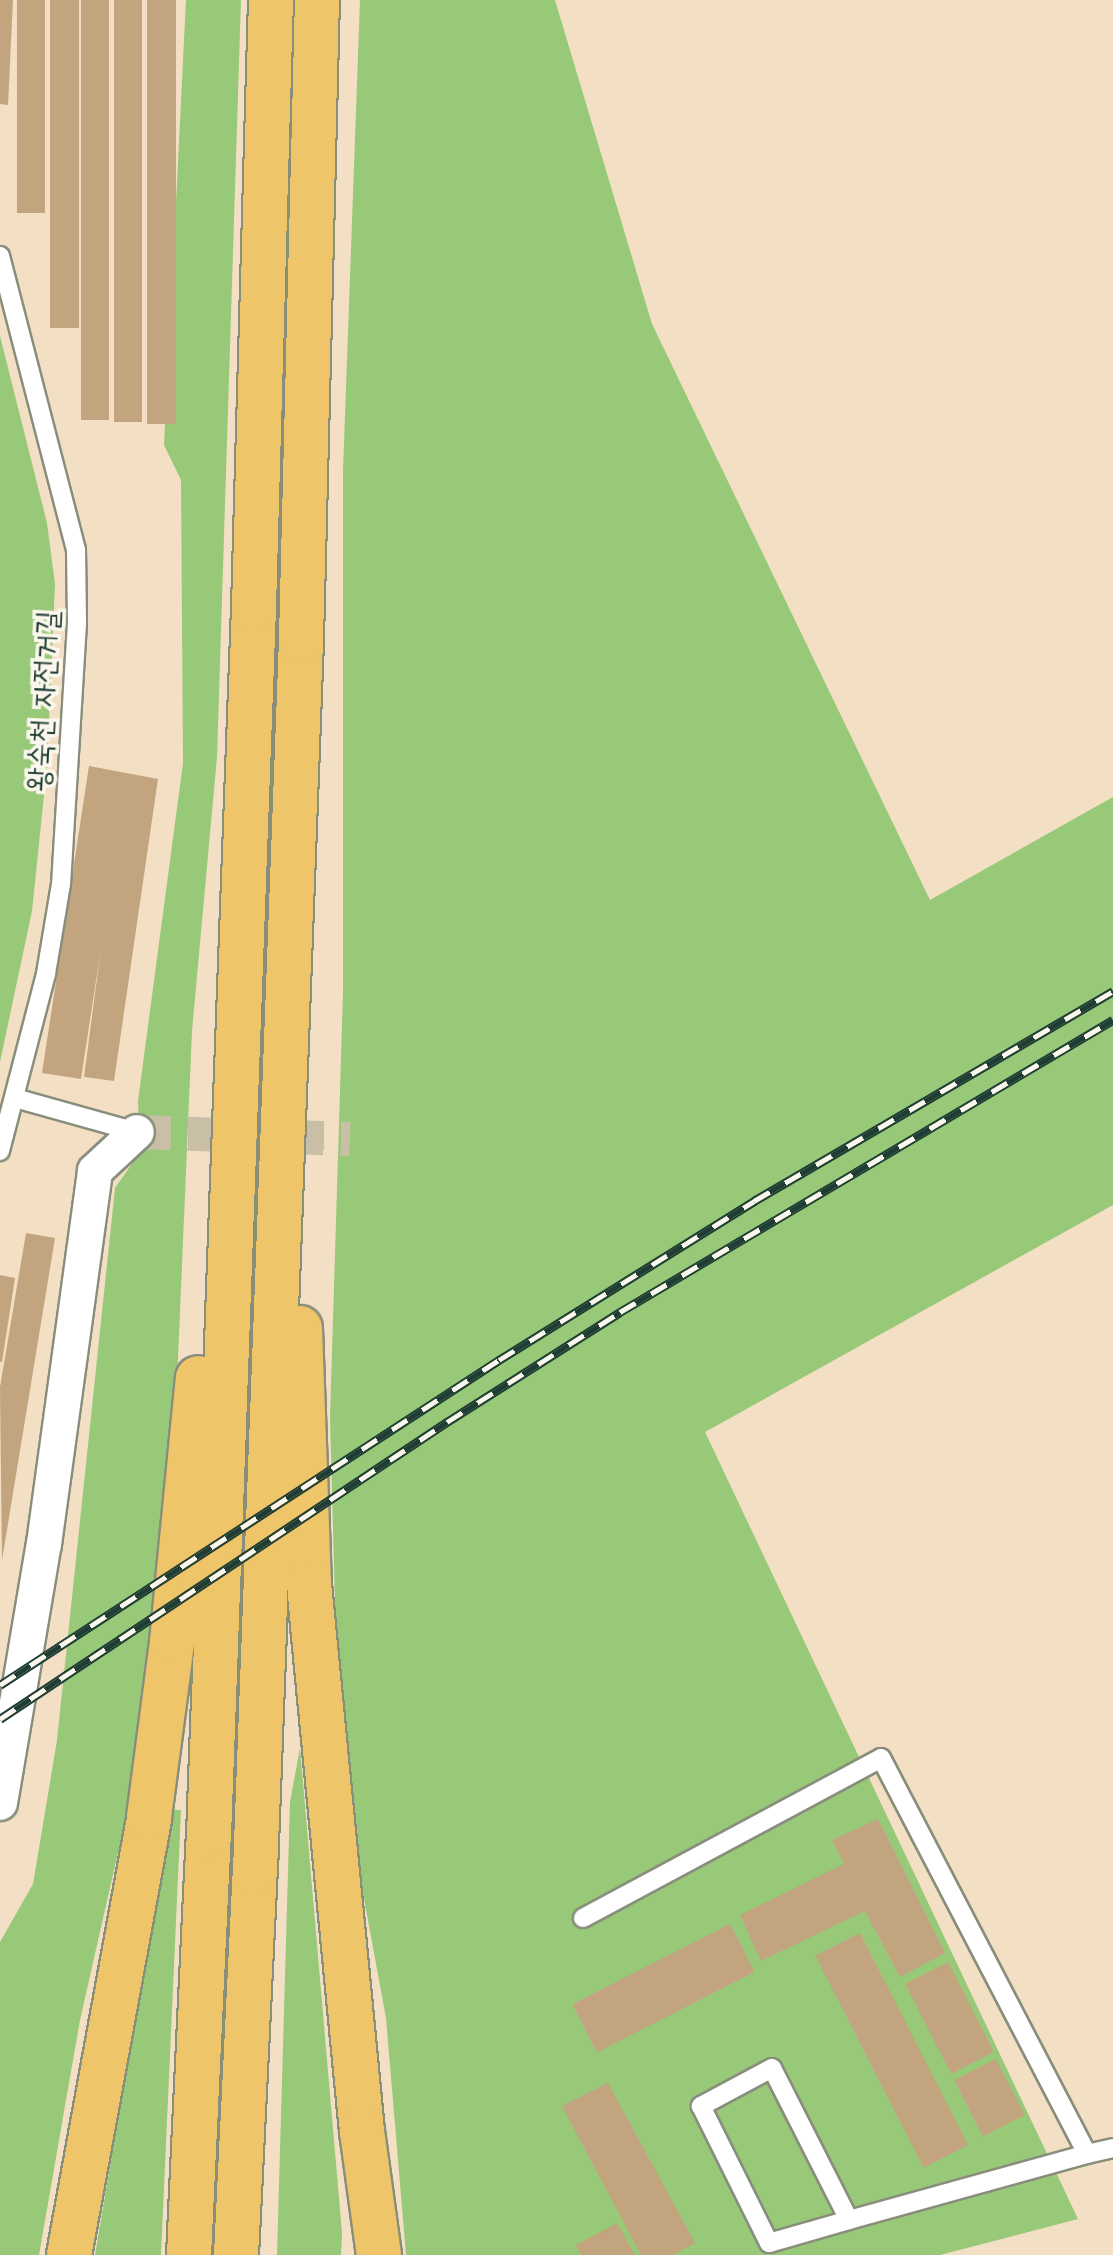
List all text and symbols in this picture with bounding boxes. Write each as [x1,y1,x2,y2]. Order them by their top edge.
street label: 왕숙천 자전거길 [21,610,67,792]

